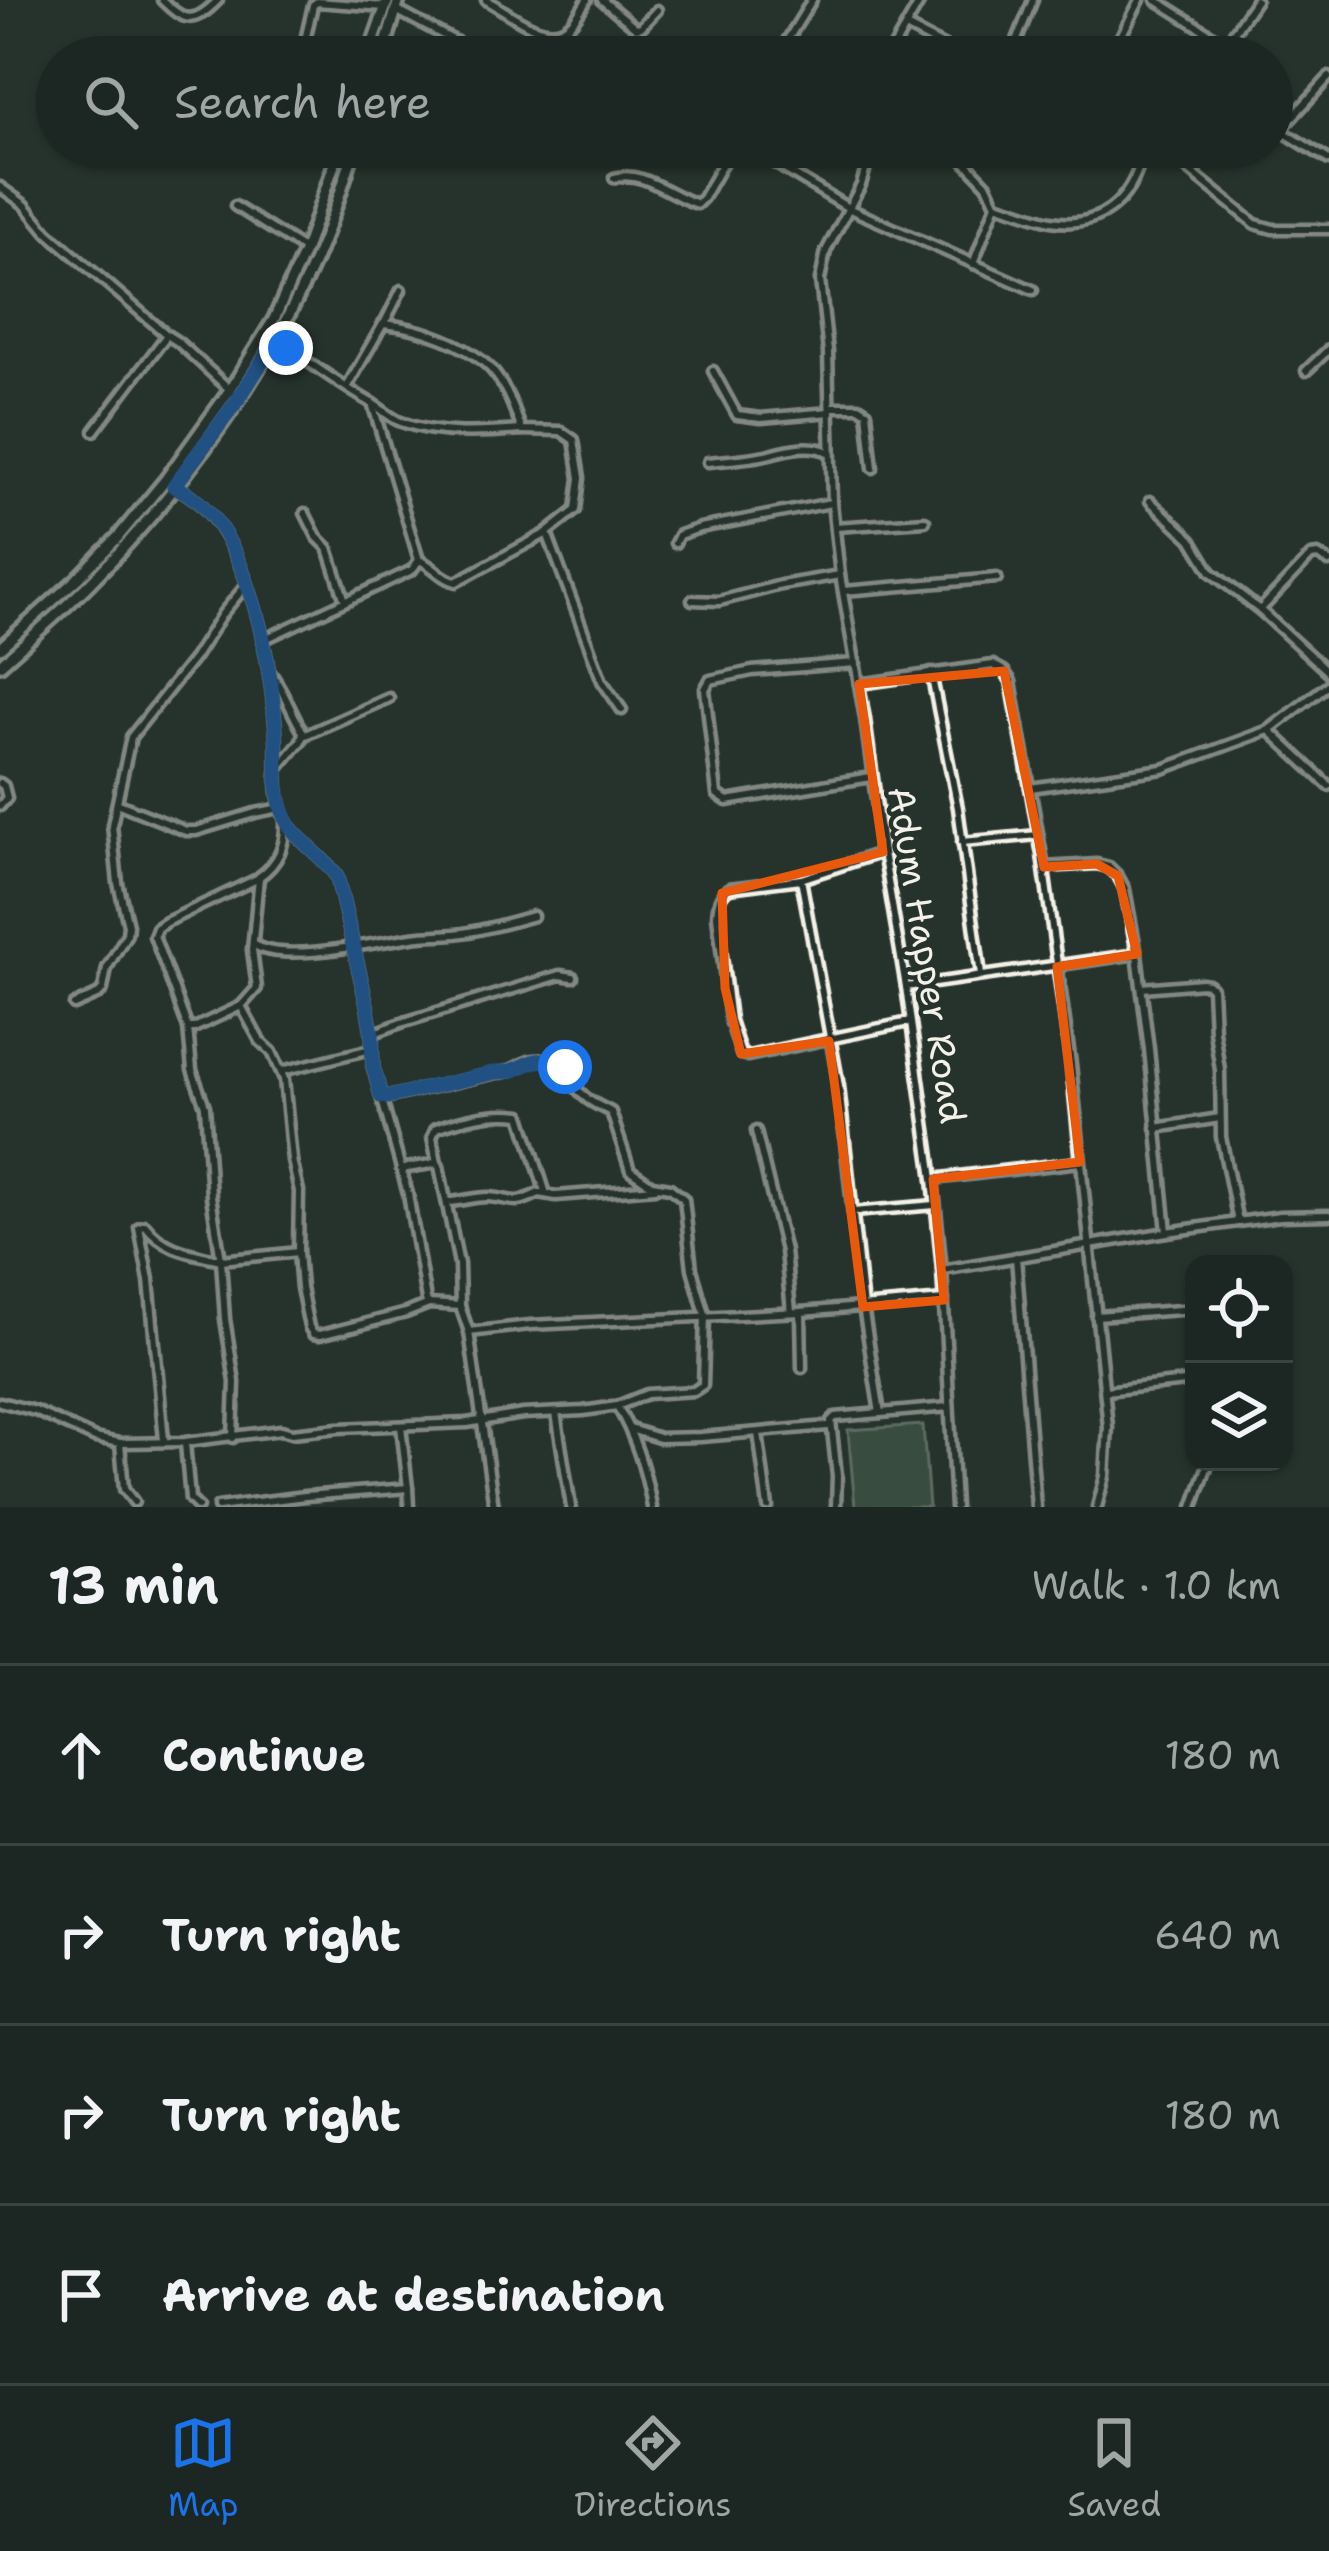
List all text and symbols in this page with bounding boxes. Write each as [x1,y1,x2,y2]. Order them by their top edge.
search box [36,36,1293,168]
icon: search [78,69,144,135]
text: Search here [174,72,431,132]
route end [259,321,313,375]
street label: Adum Happer Road [876,783,978,1127]
route start [538,1040,592,1094]
map controls [1185,1255,1293,1471]
button: locate [1185,1255,1293,1363]
button: layers [1185,1363,1293,1471]
text: 13 min [48,1551,219,1619]
text: Walk · 1.0 km [1032,1559,1281,1611]
icon: ahead [48,1722,114,1788]
text: Continue [162,1725,366,1785]
text: 180 m [1165,1729,1281,1781]
icon: right [48,1902,114,1968]
text: Turn right [162,1905,401,1965]
text: 640 m [1154,1909,1281,1961]
icon: right [48,2082,114,2148]
text: Turn right [162,2085,401,2145]
text: 180 m [1165,2089,1281,2141]
icon: arrive [48,2262,114,2328]
text: Arrive at destination [162,2265,665,2325]
tab: Map [168,2410,239,2527]
tab: Directions [574,2410,732,2527]
tab: Saved [1067,2410,1161,2527]

